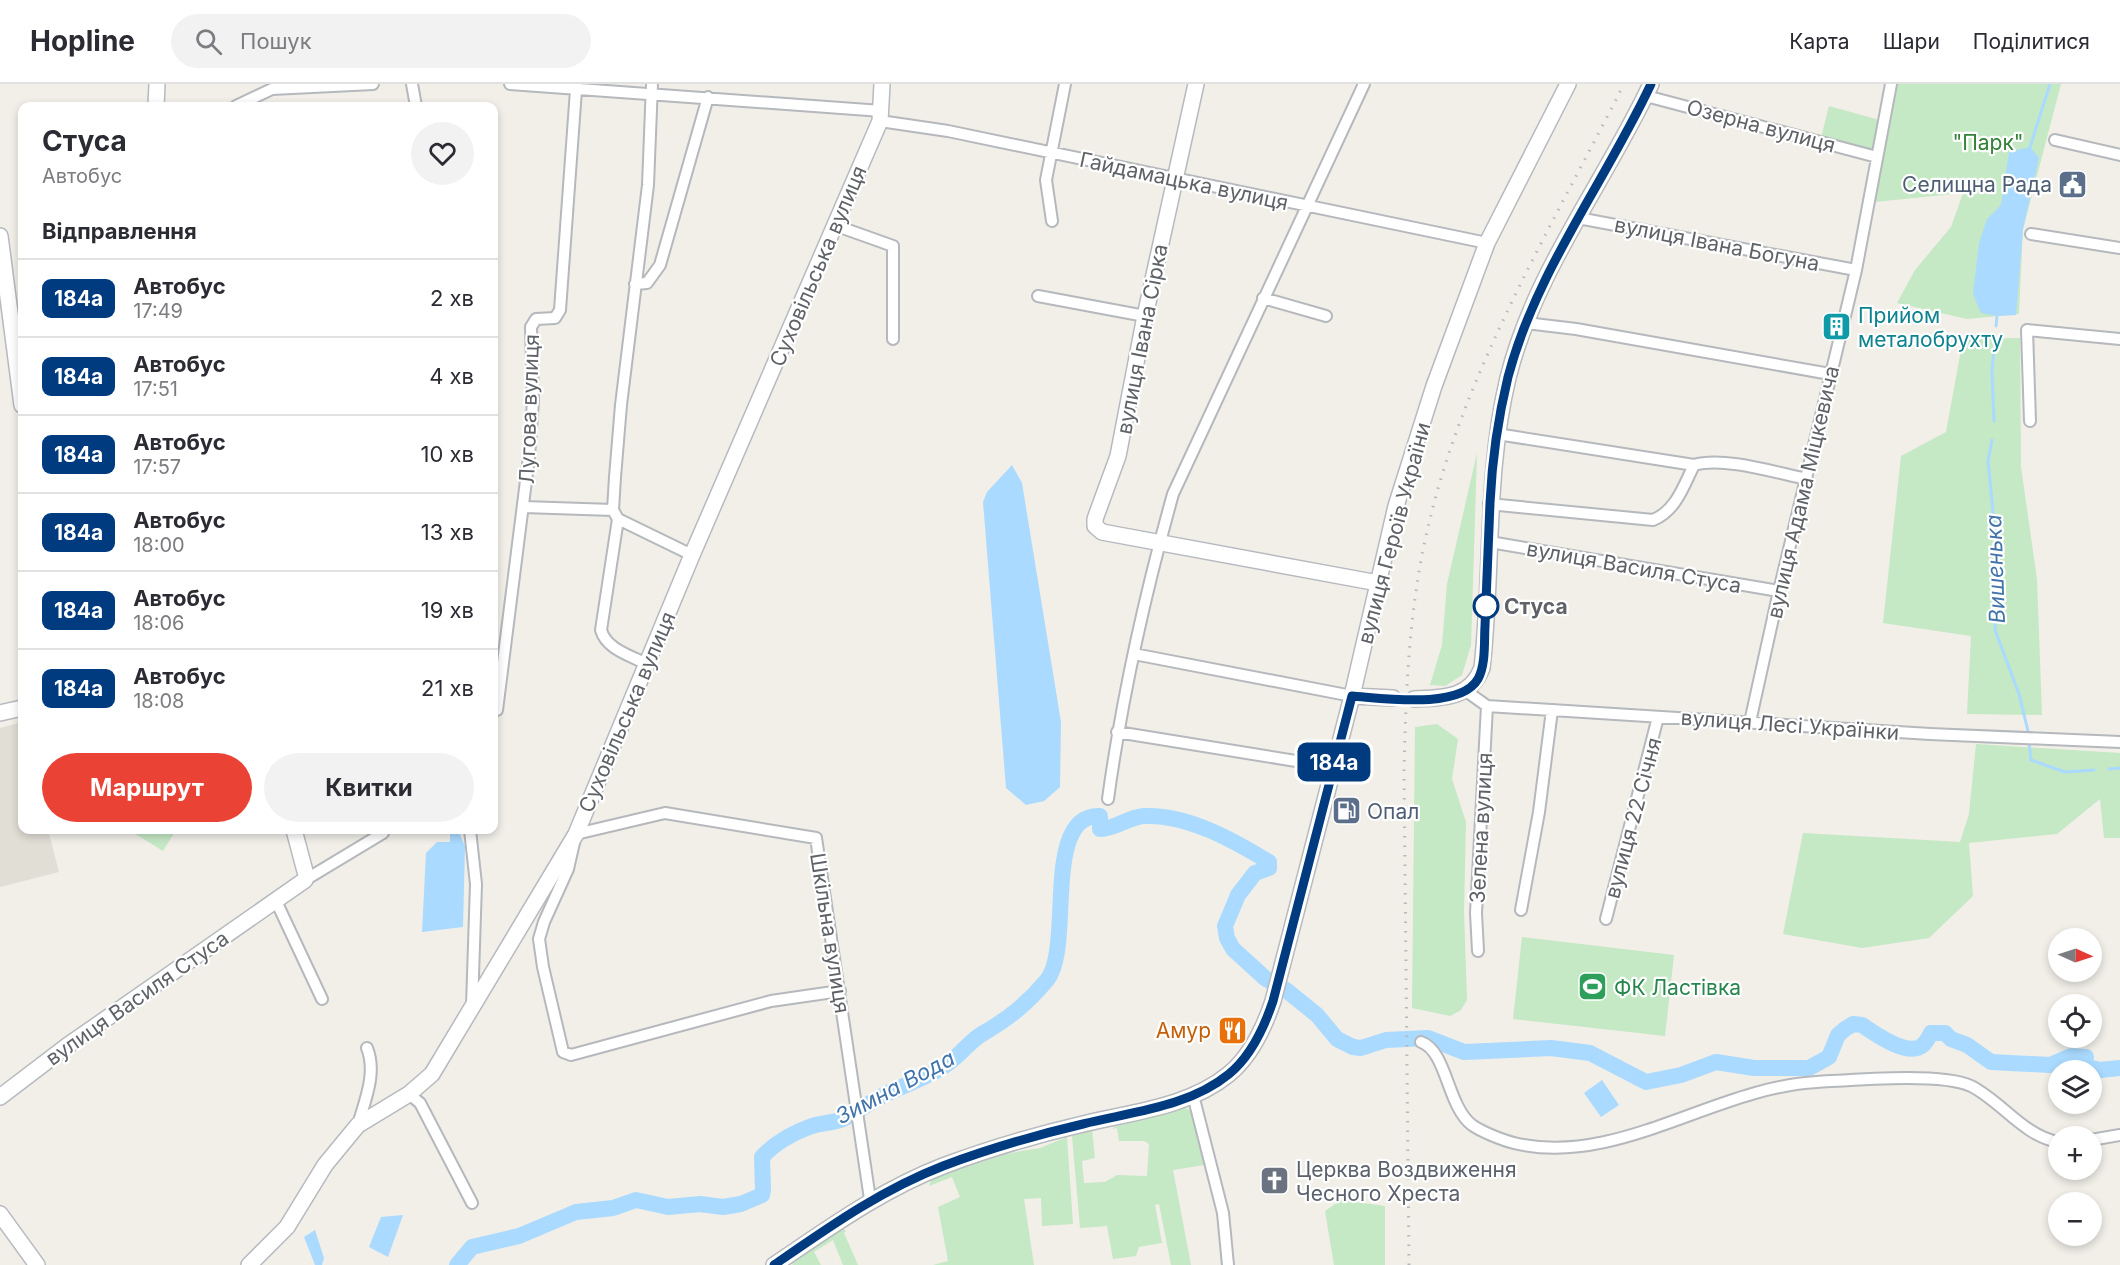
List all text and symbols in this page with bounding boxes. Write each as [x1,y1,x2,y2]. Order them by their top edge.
search box [171,14,591,68]
text: Hopline [30,24,135,58]
icon: search [192,25,225,58]
text: Пошук [240,28,312,54]
text: Карта [1789,29,1850,54]
text: Шари [1883,29,1940,54]
text: Поділитися [1973,29,2090,54]
street label: Озерна вулиця [1684,94,1838,158]
button: heart [411,122,474,185]
text: Стуса [42,124,127,158]
park label: "Парк" [1952,130,2024,155]
street label: Гайдамацька вулиця [1077,147,1291,215]
street label: Суховільська вулиця [764,162,872,370]
text: Автобус [42,164,122,188]
public building icon: Селищна Рада [2057,168,2089,200]
place label: Селищна Рада [1902,172,2052,197]
street label: вулиця Івана Богуна [1612,212,1822,276]
text: Відправлення [42,218,197,244]
street label: вулиця Івана Сірка [1111,242,1173,436]
text: Автобус [133,273,226,299]
text: 2 хв [430,285,474,311]
text: 184а [54,286,103,311]
text: 17:49 [133,299,183,323]
place label: Прийом металобрухту [1858,303,2003,352]
building icon: Прийом металобрухту [1821,311,1853,343]
street label: Лугова вулиця [514,334,544,484]
text: Автобус [133,351,226,377]
text: 4 хв [429,363,474,389]
street label: вулиця Адама Міцкевича [1762,363,1844,621]
text: 184а [54,364,103,389]
text: 17:51 [133,377,178,401]
street label: вулиця Героїв України [1352,420,1436,646]
text: Автобус [133,429,226,455]
text: 10 хв [421,441,474,467]
text: 184а [54,442,103,467]
text: 17:57 [133,455,181,479]
text: Автобус [133,507,226,533]
water label: Вишенька [1980,514,2010,624]
text: 13 хв [421,519,474,545]
text: 184а [54,520,103,545]
text: 18:00 [133,533,185,557]
street label: вулиця Василя Стуса [1525,536,1743,598]
text: Автобус [133,585,226,611]
marker: Стуса [1473,593,1499,619]
place label: Стуса [1504,594,1568,619]
text: 19 хв [421,597,474,623]
text: 184а [54,598,103,623]
street label: Суховільська вулиця [573,608,681,816]
text: 18:06 [133,611,184,635]
text: Автобус [133,663,226,689]
text: 21 хв [421,675,474,701]
text: 184а [54,676,103,701]
text: 18:08 [133,689,184,713]
street label: вулиця Лесі Українки [1680,705,1900,745]
street label: вулиця 22 Січня [1600,735,1666,901]
line badge: 184а [1292,742,1376,782]
text: 184а [1309,750,1359,775]
street label: Зелена вулиця [1465,752,1497,904]
button: Маршрут [42,753,252,822]
button: Квитки [264,753,474,822]
fuel station icon: Опал [1330,795,1362,827]
place label: Опал [1367,799,1419,824]
street label: Шкільна вулиця [805,851,855,1015]
street label: вулиця Василя Стуса [41,925,233,1071]
north arrow [2048,928,2102,982]
map controls [2048,928,2102,1246]
sports icon: ФК Ластівка [1577,971,1609,1003]
place label: ФК Ластівка [1614,975,1741,1000]
button: locate [2048,994,2102,1048]
restaurant icon: Амур [1216,1014,1248,1046]
place label: Амур [1156,1018,1211,1043]
water label: Зимна Вода [831,1045,959,1129]
button: layers [2048,1060,2102,1114]
button: + [2048,1126,2102,1180]
place label: Церква Воздвиження Чесного Хреста [1296,1157,1517,1206]
church icon: Церква Воздвиження Чесного Хреста [1259,1165,1291,1197]
button: − [2048,1192,2102,1246]

